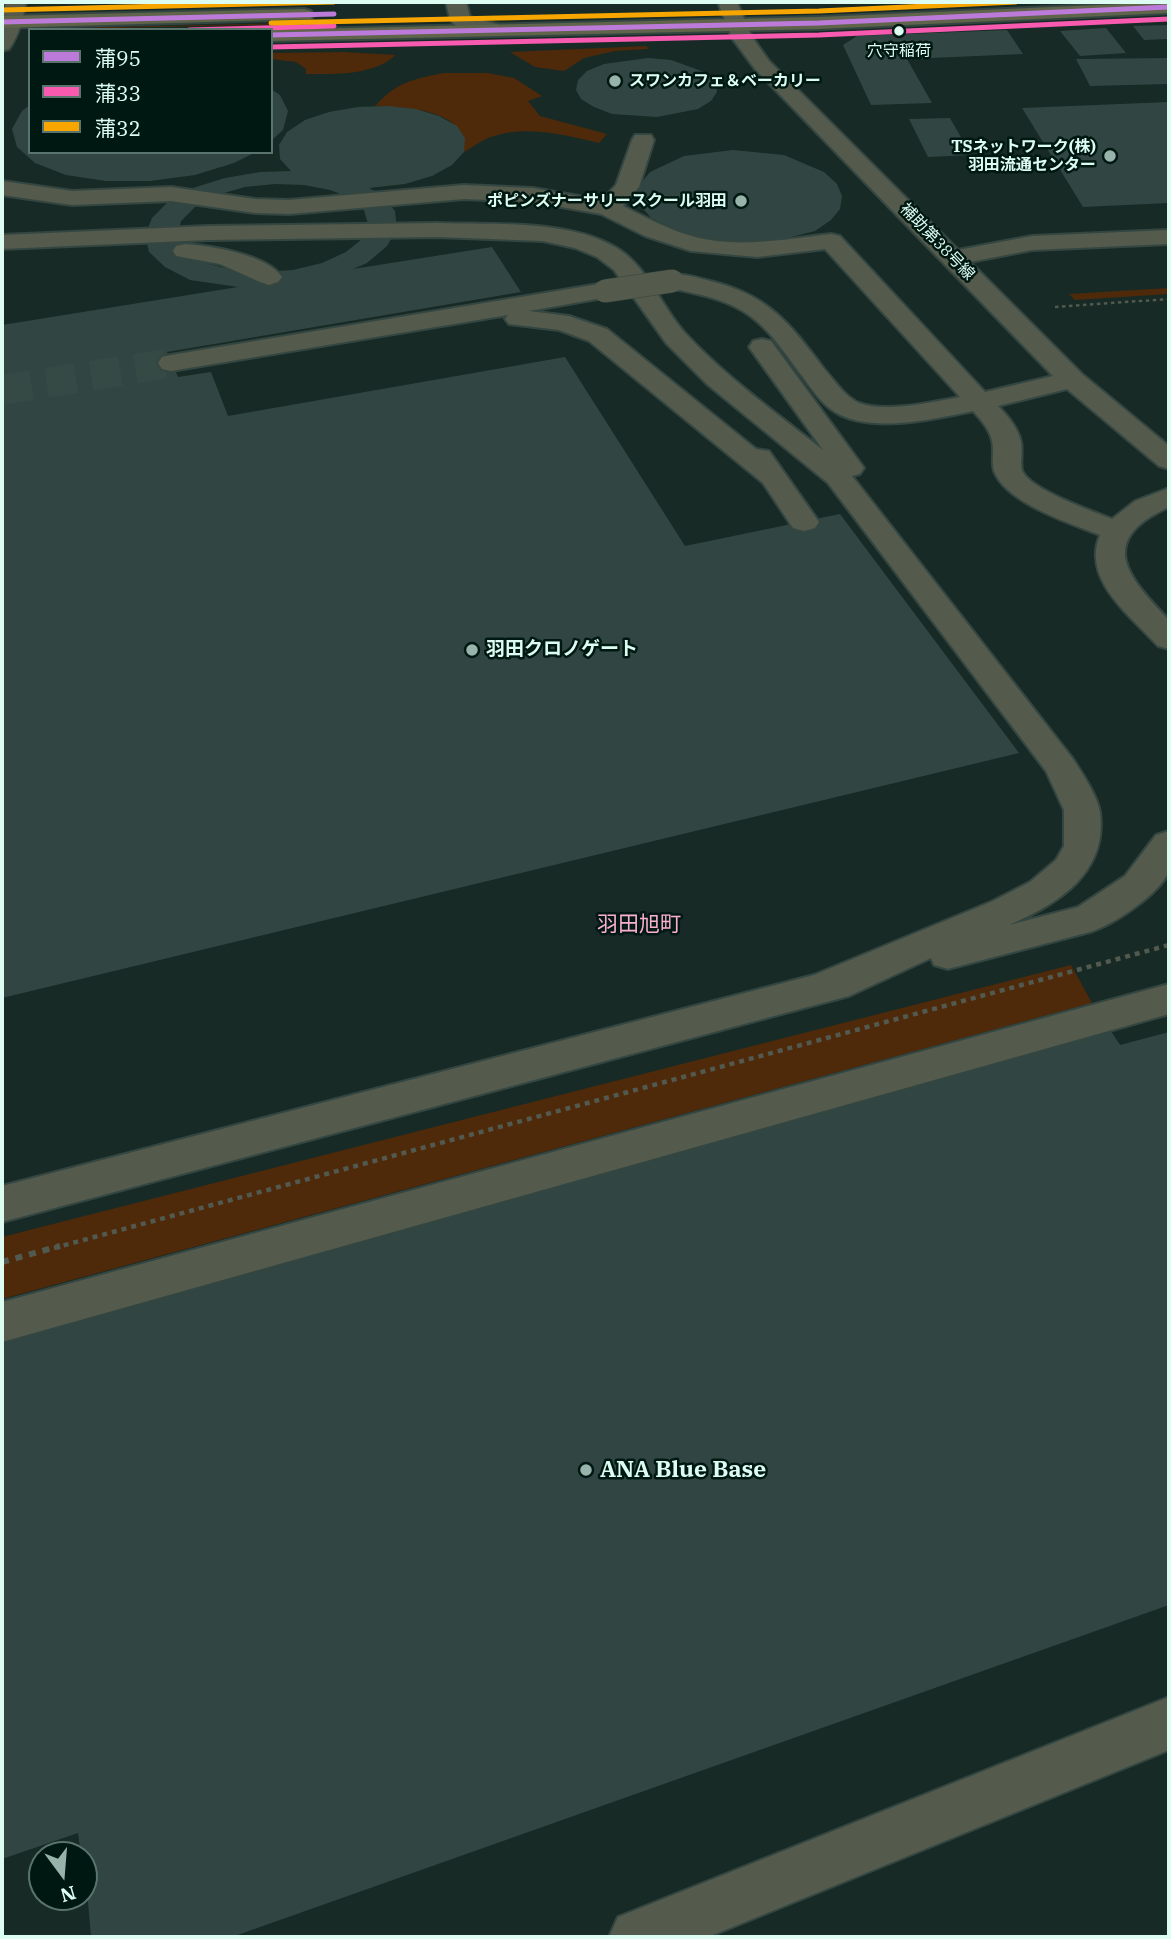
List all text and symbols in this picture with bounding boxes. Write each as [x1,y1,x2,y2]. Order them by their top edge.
marker: 穴守稲荷 [892,24,906,38]
legend [28,28,273,154]
place label: 穴守稲荷 [867,41,931,61]
text: 蒲95 [95,44,141,72]
place label: スワンカフェ＆ベーカリー [629,71,821,91]
marker: スワンカフェ＆ベーカリー [607,73,623,89]
text: 蒲33 [95,79,141,107]
text: 蒲32 [95,114,141,142]
place label: TSネットワーク(株) 羽田流通センター [951,137,1096,175]
marker: TSネットワーク(株) 羽田流通センター [1102,148,1118,164]
place label: ポピンズナーサリースクール羽田 [487,191,727,211]
marker: ポピンズナーサリースクール羽田 [733,193,749,209]
street label: 補助第38号線 [896,200,978,284]
place label: 羽田クロノゲート [486,639,638,661]
marker: 羽田クロノゲート [464,642,480,658]
district label: 羽田旭町 [597,912,681,938]
place label: ANA Blue Base [600,1456,766,1484]
marker: ANA Blue Base [578,1462,594,1478]
north arrow [28,1841,98,1911]
text: N [58,1881,79,1908]

